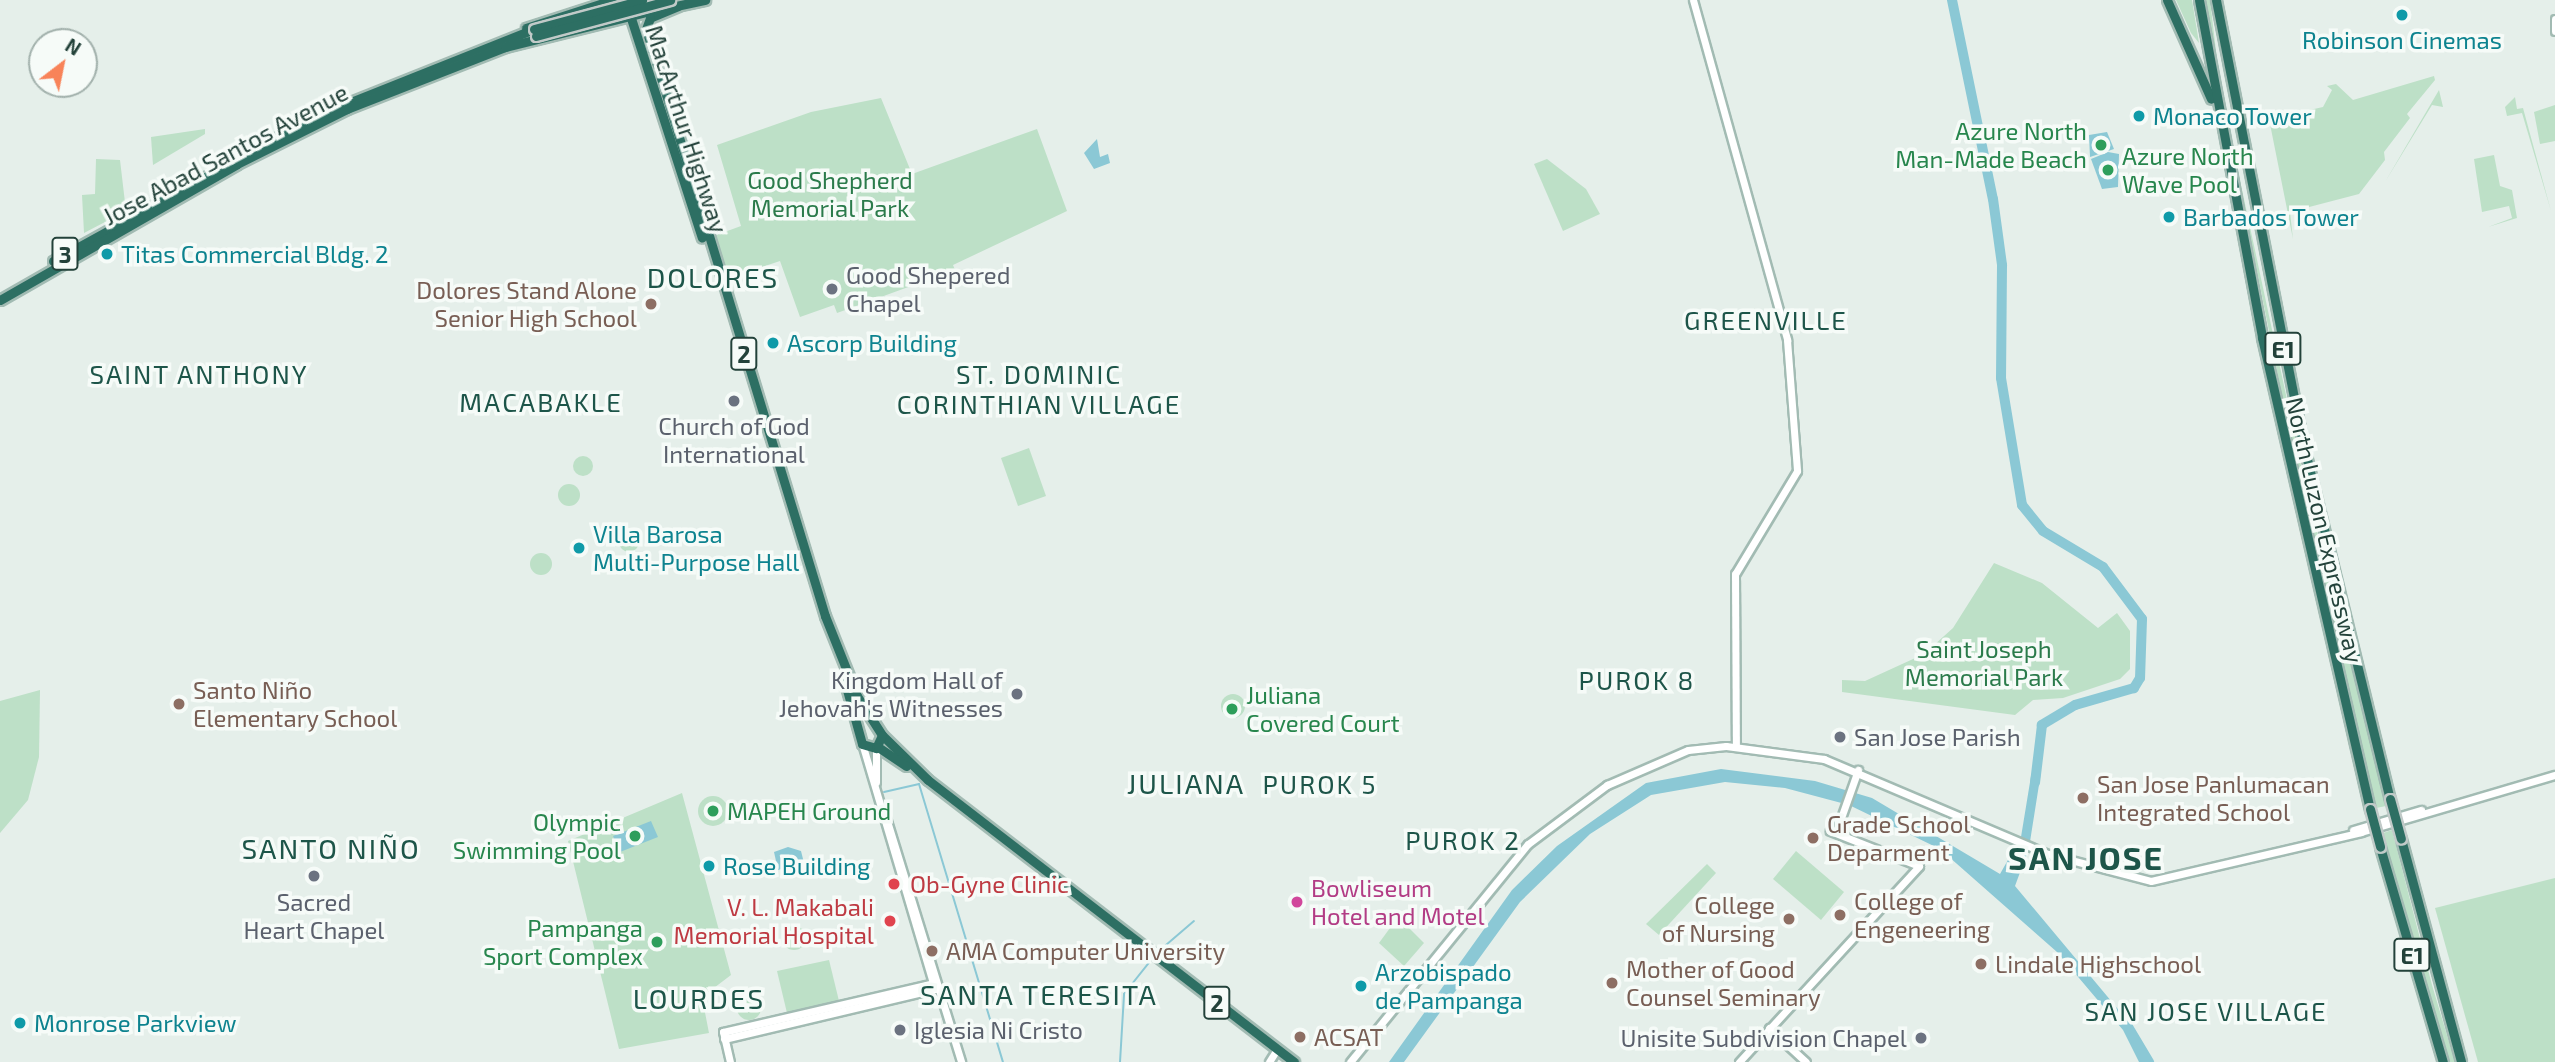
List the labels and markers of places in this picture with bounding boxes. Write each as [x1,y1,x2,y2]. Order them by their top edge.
marker: Robinson Cinemas [2394,7,2410,23]
place label: Robinson Cinemas [2302,26,2502,54]
place label: Monaco Tower [2153,102,2312,130]
marker: Monaco Tower [2131,108,2147,124]
place label: Azure North Man-Made Beach [1895,117,2087,173]
marker: Azure North Man-Made Beach [2093,137,2109,153]
place label: Azure North Wave Pool [2122,142,2254,198]
marker: Azure North Wave Pool [2100,162,2116,178]
place label: Barbados Tower [2183,203,2359,231]
marker: Barbados Tower [2161,209,2177,225]
place label: Titas Commercial Bldg. 2 [121,240,389,268]
marker: Titas Commercial Bldg. 2 [99,246,115,262]
place label: Good Shepered Chapel [846,261,1010,317]
place label: Dolores Stand Alone Senior High School [416,276,637,332]
marker: Good Shepered Chapel [824,281,840,297]
marker: Dolores Stand Alone Senior High School [643,296,659,312]
place label: Ascorp Building [787,329,957,357]
marker: Ascorp Building [765,335,781,351]
marker: Church of God International [726,393,742,409]
place label: Church of God International [658,412,810,468]
place label: Villa Barosa Multi-Purpose Hall [593,520,799,576]
marker: Villa Barosa Multi-Purpose Hall [571,540,587,556]
place label: Kingdom Hall of Jehovah's Witnesses [778,666,1003,722]
place label: Santo Niño Elementary School [193,676,398,732]
place label: Juliana Covered Court [1246,681,1400,737]
marker: Kingdom Hall of Jehovah's Witnesses [1009,686,1025,702]
marker: Santo Niño Elementary School [171,696,187,712]
marker: Juliana Covered Court [1224,701,1240,717]
place label: San Jose Parish [1854,723,2021,751]
marker: San Jose Parish [1832,729,1848,745]
place label: San Jose Panlumacan Integrated School [2097,770,2330,826]
marker: San Jose Panlumacan Integrated School [2075,790,2091,806]
place label: MAPEH Ground [727,797,891,825]
marker: MAPEH Ground [705,803,721,819]
place label: Olympic Swimming Pool [453,808,621,864]
place label: Grade School Deparment [1827,810,1970,866]
marker: Olympic Swimming Pool [627,828,643,844]
marker: Grade School Deparment [1805,830,1821,846]
place label: Rose Building [723,852,870,880]
marker: Rose Building [701,858,717,874]
marker: Sacred Heart Chapel [306,868,322,884]
place label: Ob-Gyne Clinic [910,870,1069,898]
marker: Ob-Gyne Clinic [884,874,904,894]
place label: Bowliseum Hotel and Motel [1311,874,1485,930]
place label: College of Engeneering [1854,887,1990,943]
place label: Sacred Heart Chapel [244,888,384,944]
place label: College of Nursing [1661,891,1775,947]
place label: V. L. Makabali Memorial Hospital [673,893,874,949]
marker: Bowliseum Hotel and Motel [1289,894,1305,910]
marker: College of Engeneering [1832,907,1848,923]
marker: V. L. Makabali Memorial Hospital [880,911,900,931]
marker: College of Nursing [1781,911,1797,927]
place label: Pampanga Sport Complex [483,914,643,970]
marker: Pampanga Sport Complex [649,934,665,950]
place label: AMA Computer University [946,937,1226,965]
marker: AMA Computer University [924,943,940,959]
place label: Lindale Highschool [1995,950,2201,978]
place label: Mother of Good Counsel Seminary [1626,955,1821,1011]
marker: Lindale Highschool [1973,956,1989,972]
place label: Arzobispado de Pampanga [1375,958,1523,1014]
marker: Mother of Good Counsel Seminary [1604,975,1620,991]
marker: Arzobispado de Pampanga [1353,978,1369,994]
place label: Monrose Parkview [34,1009,236,1037]
marker: Monrose Parkview [12,1015,28,1031]
place label: Iglesia Ni Cristo [914,1016,1083,1044]
marker: Iglesia Ni Cristo [892,1022,908,1038]
place label: ACSAT [1314,1023,1383,1051]
place label: Unisite Subdivision Chapel [1621,1024,1907,1052]
marker: ACSAT [1292,1029,1308,1045]
marker: Unisite Subdivision Chapel [1913,1030,1929,1046]

